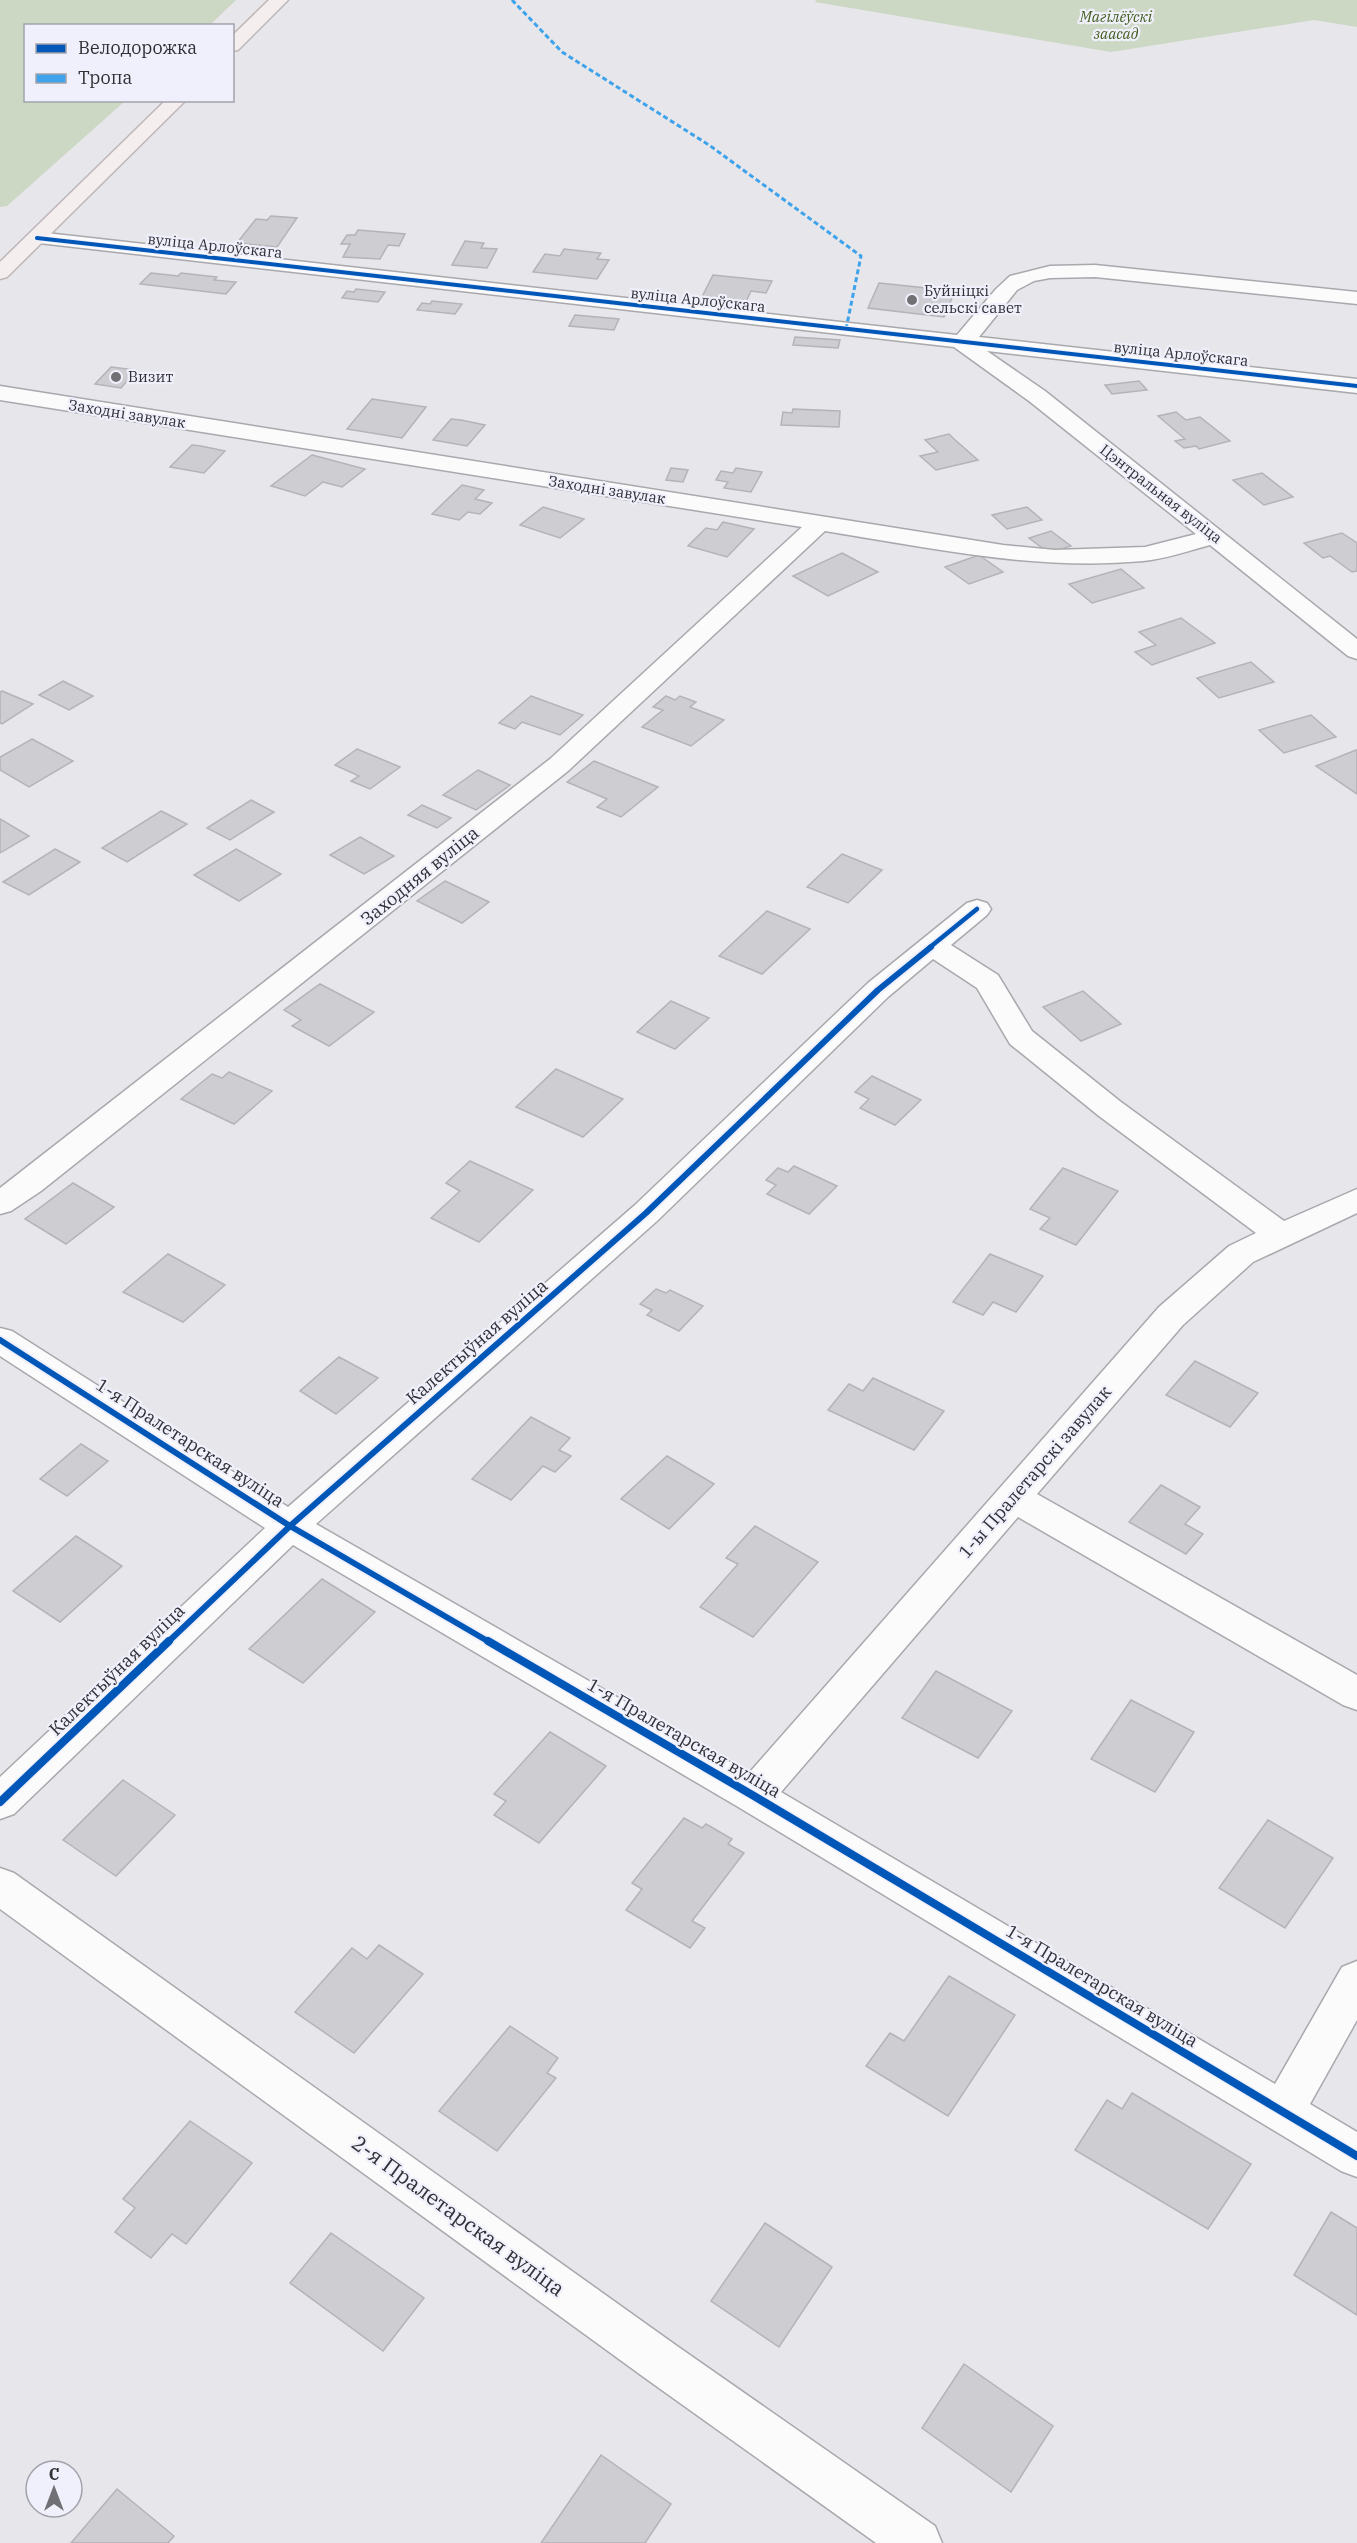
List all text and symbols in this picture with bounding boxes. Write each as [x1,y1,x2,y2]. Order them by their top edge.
park label: Магілёўскі заасад [1079,7,1153,43]
legend [24,24,234,102]
text: Велодорожка [78,36,197,59]
text: Тропа [78,66,133,89]
street label: вуліца Арлоўскага [147,229,284,262]
place label: Буйніцкі сельскі савет [924,281,1022,317]
street label: вуліца Арлоўскага [630,283,767,316]
marker: Буйніцкі сельскі савет [905,293,919,307]
street label: вуліца Арлоўскага [1113,337,1250,370]
place label: Визит [128,367,173,386]
marker: Визит [109,370,123,384]
street label: Заходні завулак [67,395,187,432]
street label: Цэнтральная вуліца [1096,440,1226,547]
street label: Заходні завулак [547,471,667,508]
street label: Заходняя вуліца [356,821,483,930]
street label: Калектыўная вуліца [401,1274,552,1409]
street label: 1-я Пралетарская вуліца [92,1373,289,1512]
street label: 1-ы Пралетарскі завулак [953,1380,1116,1563]
street label: Калектыўная вуліца [44,1599,189,1740]
street label: 1-я Пралетарская вуліца [583,1673,785,1803]
street label: 1-я Пралетарская вуліца [1002,1919,1203,2052]
street label: 2-я Пралетарская вуліца [346,2128,571,2302]
north arrow [24,2459,84,2519]
text: С [49,2464,59,2484]

